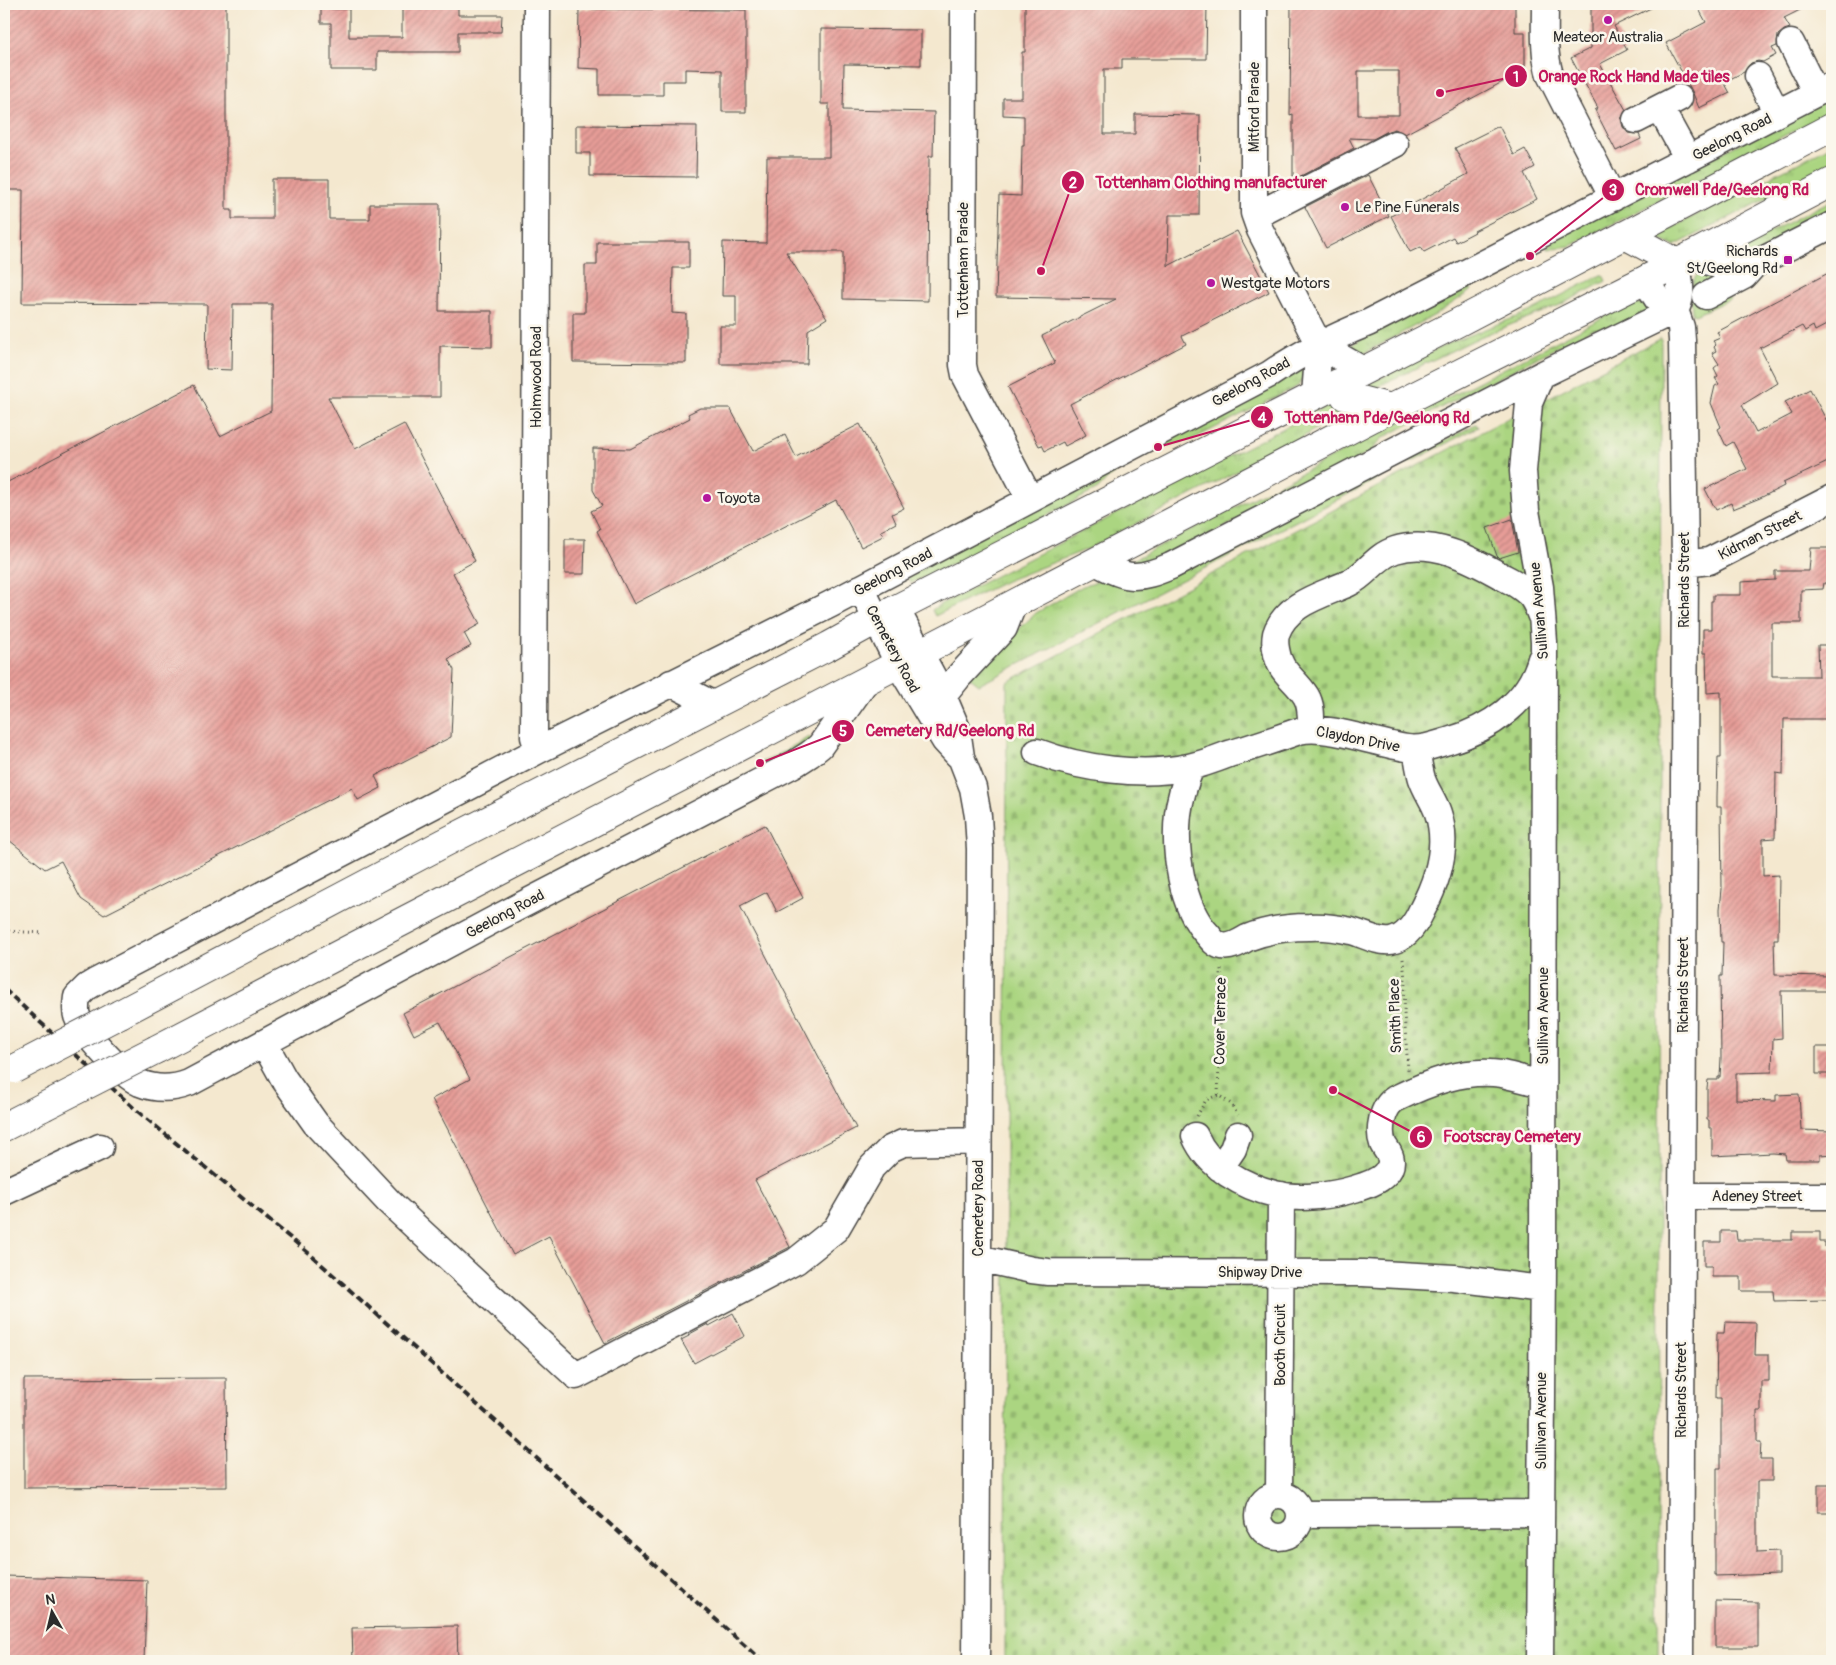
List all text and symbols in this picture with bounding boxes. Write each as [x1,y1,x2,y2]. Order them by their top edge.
marker: Meateor Australia [1602,14,1614,26]
place label: Meateor Australia [1553,28,1663,47]
street label: Mitford Parade [1245,61,1264,152]
callout: Orange Rock Hand Made tiles [1504,61,1740,92]
text: Orange Rock Hand Made tiles [1538,67,1731,87]
text: 1 [1513,68,1519,87]
street label: Geelong Road [1689,109,1775,166]
callout: Tottenham Clothing manufacturer [1060,167,1337,198]
text: Tottenham Clothing manufacturer [1094,173,1327,193]
text: 2 [1069,174,1077,193]
callout: Cromwell Pde/Geelong Rd [1600,174,1819,205]
text: Cromwell Pde/Geelong Rd [1635,180,1809,200]
text: 3 [1609,181,1617,200]
place label: Le Pine Funerals [1355,198,1459,217]
street label: Tottenham Parade [954,201,973,318]
marker: Le Pine Funerals [1339,201,1351,213]
place label: Richards St/Geelong Rd [1686,242,1778,278]
marker: Richards St/Geelong Rd [1782,254,1794,266]
place label: Westgate Motors [1221,274,1330,293]
marker: Westgate Motors [1205,277,1217,289]
street label: Holmwood Road [527,326,546,428]
street label: Geelong Road [1209,353,1294,412]
callout: Tottenham Pde/Geelong Rd [1249,402,1480,433]
text: Tottenham Pde/Geelong Rd [1283,408,1470,428]
text: 4 [1258,409,1267,428]
place label: Toyota [717,489,760,508]
marker: Toyota [701,492,713,504]
street label: Kidman Street [1715,506,1806,565]
street label: Richards Street [1675,531,1694,628]
street label: Geelong Road [851,544,936,601]
street label: Sullivan Avenue [1526,561,1553,660]
street label: Cemetery Road [861,602,924,696]
callout: Cemetery Rd/Geelong Rd [831,715,1045,746]
text: Cemetery Rd/Geelong Rd [865,721,1035,741]
text: 5 [839,722,847,741]
street label: Claydon Drive [1314,722,1402,757]
street label: Geelong Road [463,886,548,943]
street label: Richards Street [1674,936,1693,1033]
street label: Sullivan Avenue [1534,967,1553,1065]
street label: Cover Terrace [1210,976,1231,1065]
street label: Smith Place [1385,978,1406,1054]
callout: Footscray Cemetery [1409,1121,1591,1152]
text: Footscray Cemetery [1443,1127,1581,1147]
text: 6 [1417,1128,1426,1147]
street label: Cemetery Road [969,1160,988,1256]
street label: Adeney Street [1712,1187,1803,1206]
street label: Shipway Drive [1218,1263,1303,1282]
street label: Booth Circuit [1271,1303,1290,1386]
street label: Richards Street [1672,1341,1691,1438]
street label: Sullivan Avenue [1532,1372,1551,1470]
north arrow [28,1588,78,1638]
text: N [44,1591,56,1609]

